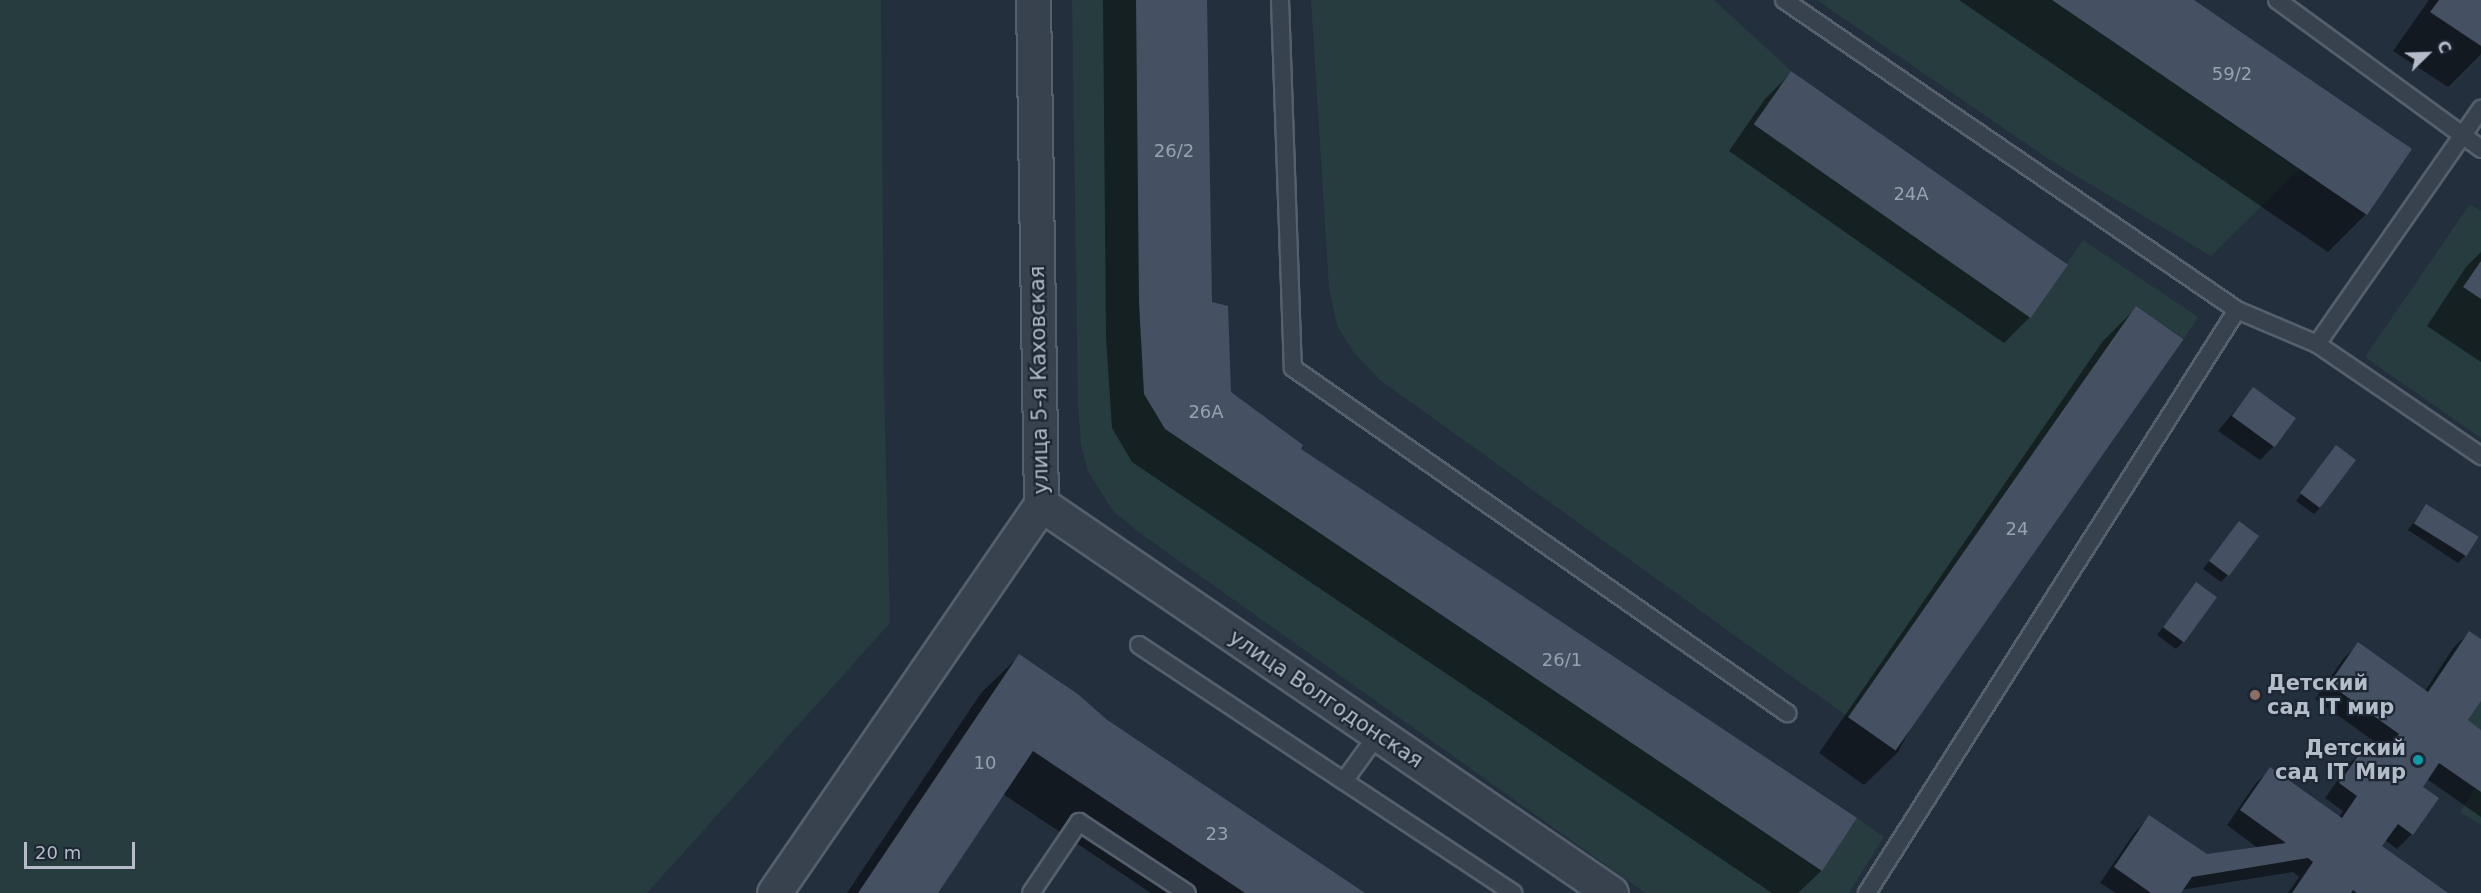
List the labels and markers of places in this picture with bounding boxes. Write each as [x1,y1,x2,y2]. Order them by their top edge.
place label: Детский сад IT мир [2267,670,2394,720]
marker: Детский сад IT мир [2248,688,2262,702]
place label: Детский сад IT Мир [2275,735,2406,785]
marker: Детский сад IT Мир [2411,753,2425,767]

